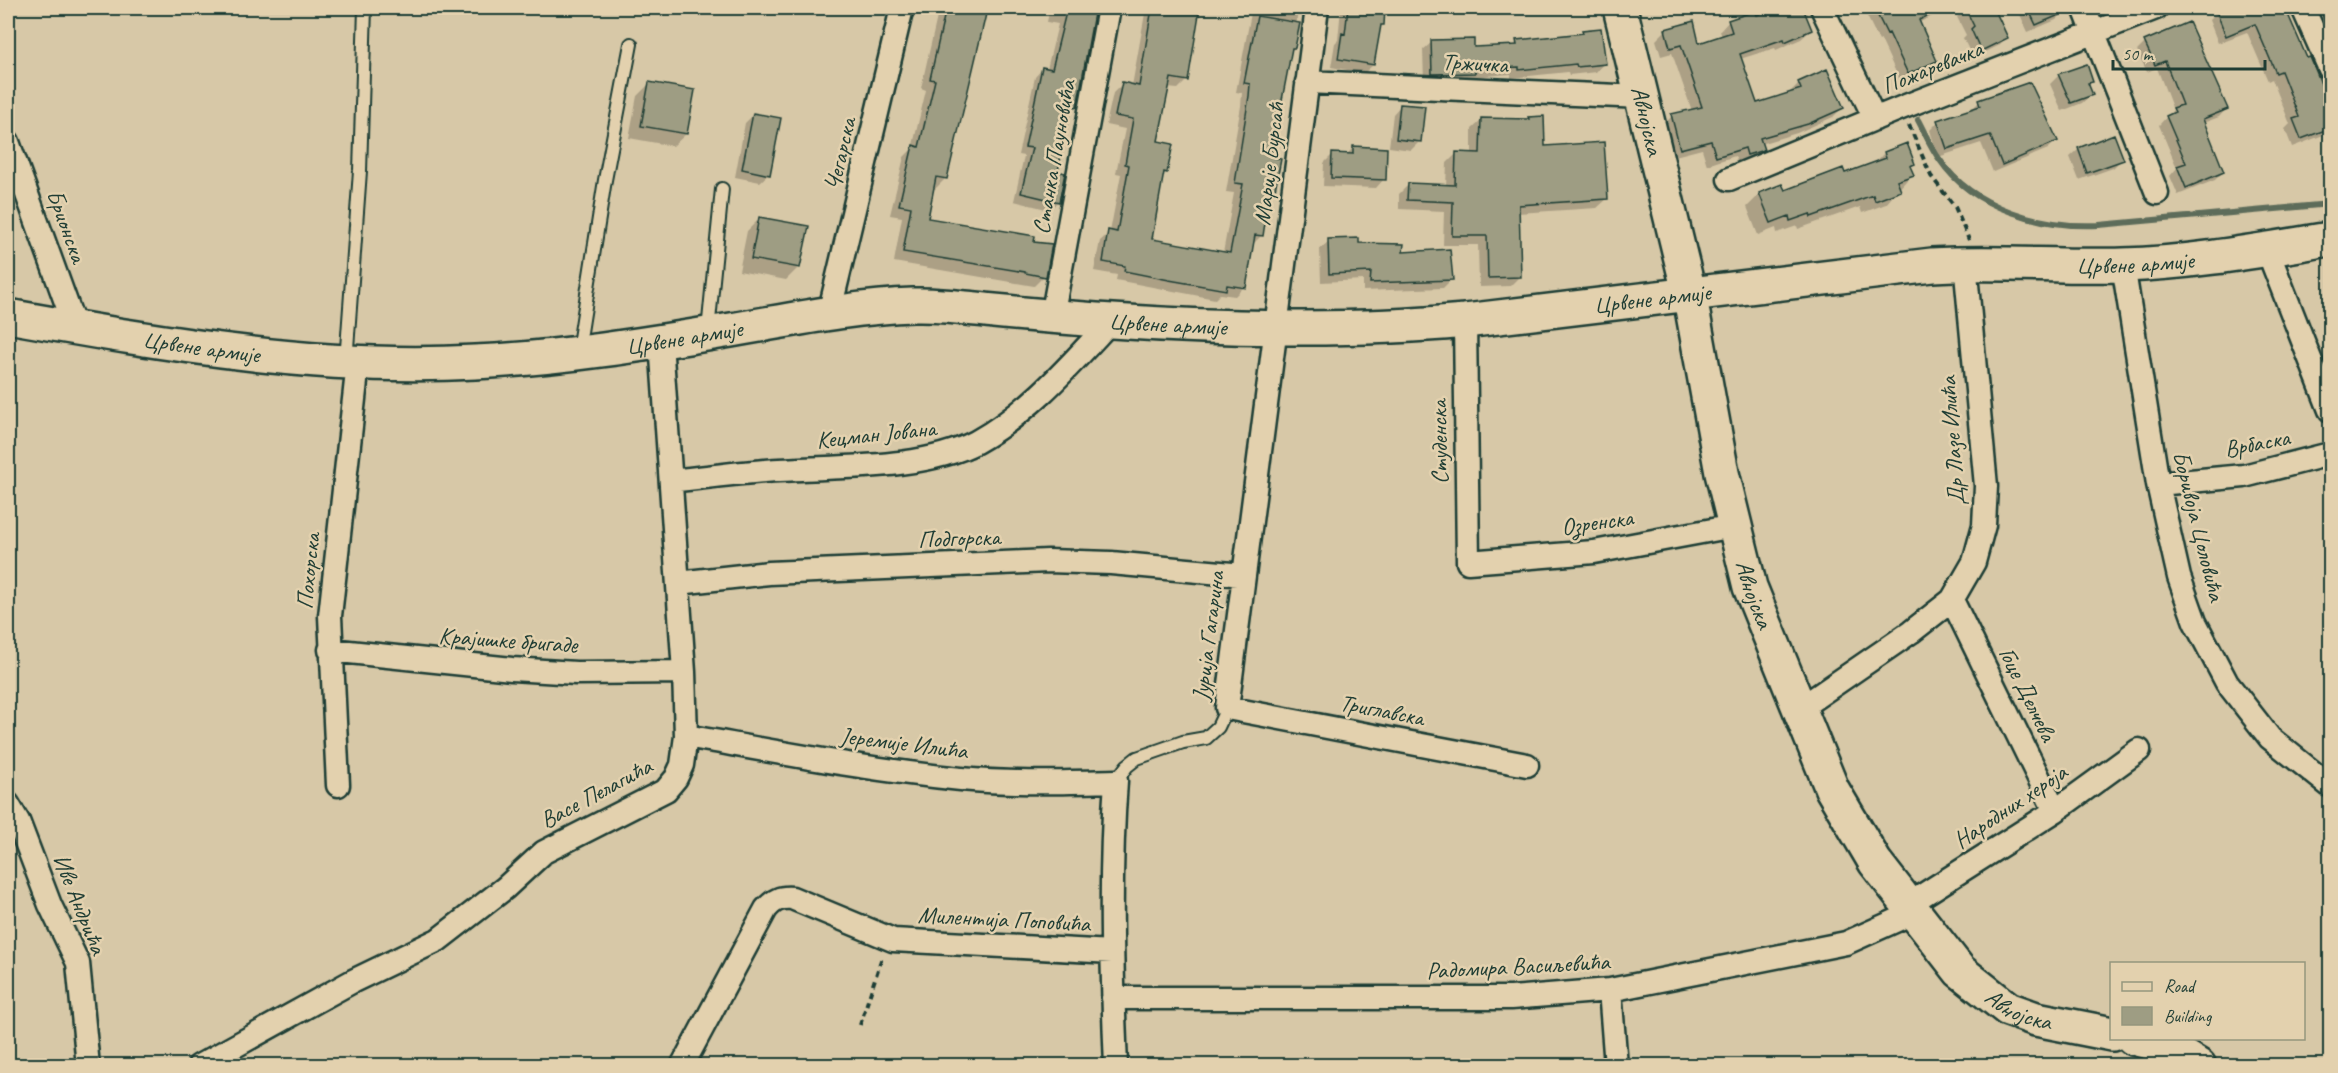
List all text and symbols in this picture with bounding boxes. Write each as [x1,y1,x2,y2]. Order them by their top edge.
street label: Пожаревачка [1877,33,1988,101]
scale bar [2113,33,2264,71]
text: 50 m [2122,43,2155,65]
street label: Тржичка [1441,46,1510,80]
street label: Станка Пауновића [1026,76,1083,236]
street label: Авнојска [1625,83,1671,160]
street label: Марије Бурсаћ [1247,99,1292,227]
street label: Чегарска [817,113,863,193]
street label: Брионска [40,185,95,269]
street label: Црвене армије [2076,245,2197,280]
street label: Црвене армије [1592,276,1714,320]
street label: Црвене армије [1108,306,1229,342]
street label: Црвене армије [624,313,747,361]
street label: Црвене армије [141,324,264,370]
street label: Др Лазе Илића [1932,374,1971,507]
street label: Студенска [1423,397,1455,484]
street label: Кецман Јована [815,413,939,455]
street label: Врбаска [2222,422,2293,464]
street label: Боривоја Цоловића [2166,448,2233,606]
street label: Озренска [1559,502,1636,543]
street label: Подгорска [917,521,1003,554]
street label: Похорска [289,529,327,611]
street label: Авнојска [1729,558,1781,634]
street label: Јурија Гагарина [1185,568,1231,703]
street label: Крајишке бригаде [438,620,581,660]
street label: Гоце Делчева [1992,642,2064,747]
street label: Триглавска [1337,687,1429,733]
street label: Јеремије Илића [838,720,971,766]
street label: Васе Пелагића [535,750,658,835]
street label: Народних хероја [1947,756,2074,855]
street label: Иве Андрића [46,849,114,960]
street label: Милентија Поповића [917,900,1092,939]
street label: Радомира Васиљевића [1426,946,1612,986]
legend [2110,962,2305,1040]
text: Road [2164,975,2197,997]
street label: Авнојска [1979,982,2056,1037]
text: Building [2164,1005,2213,1027]

